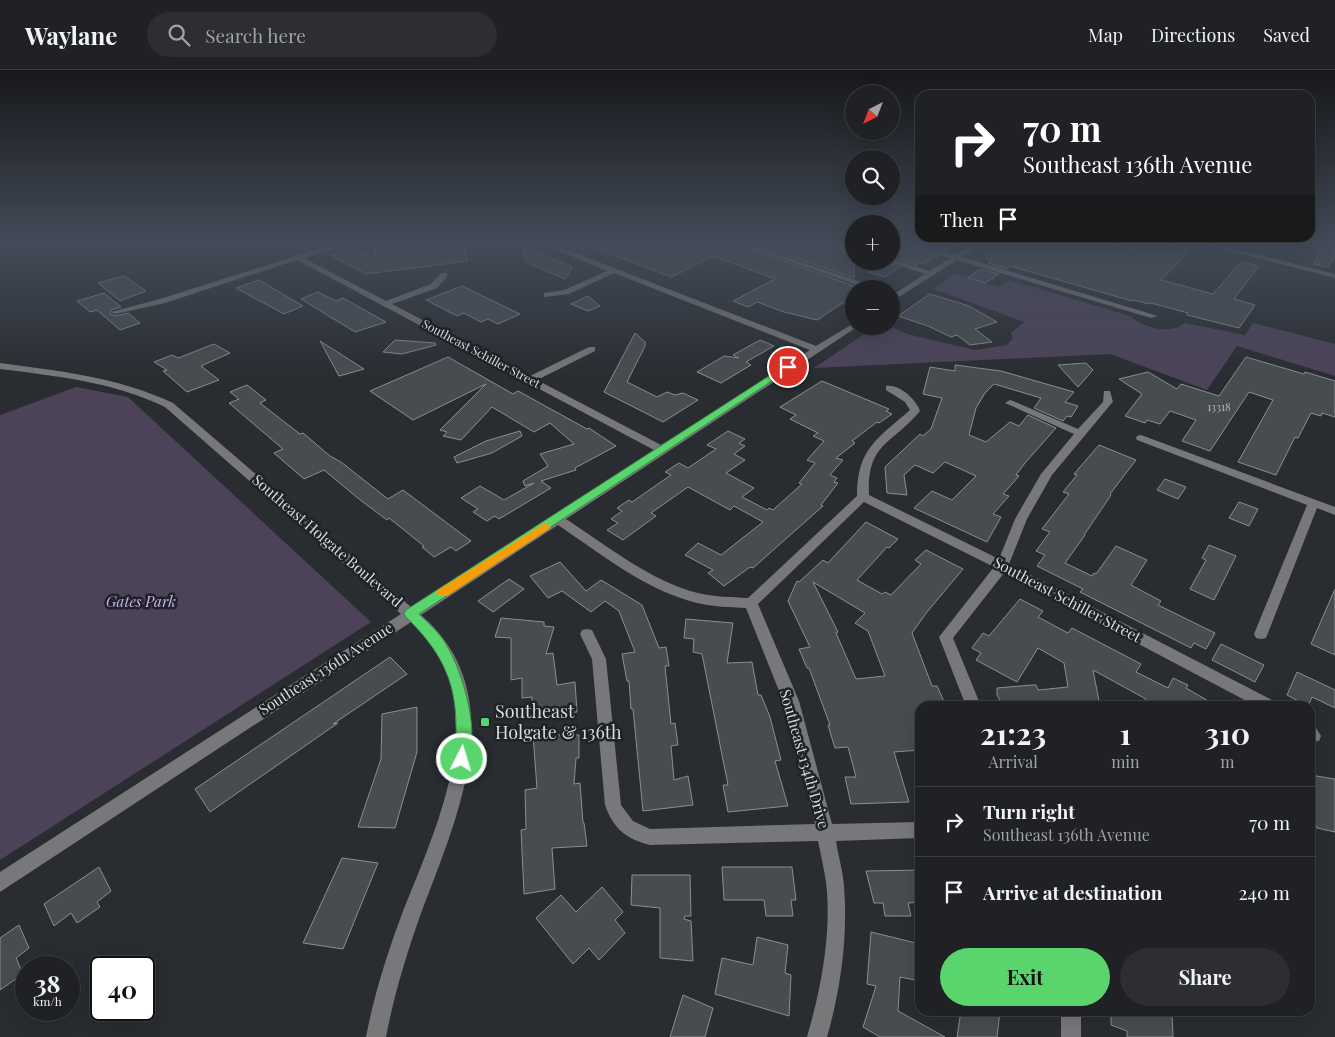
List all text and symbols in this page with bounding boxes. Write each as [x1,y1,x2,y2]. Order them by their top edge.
search box [147,12,497,57]
text: Waylane [25,19,117,51]
icon: search [165,21,193,49]
text: Search here [205,22,306,48]
text: Map [1088,23,1123,47]
text: Directions [1151,23,1235,47]
text: Saved [1263,23,1310,47]
north arrow [845,85,900,140]
map controls [845,85,900,335]
text: 70 m [1023,104,1101,151]
icon: right [940,110,1005,175]
text: Southeast 136th Avenue [1023,149,1252,179]
button: search [845,150,900,205]
icon: arrive [994,205,1022,233]
text: Then [940,206,984,232]
button: + [845,215,900,270]
button: − [845,280,900,335]
street label: Southeast Schiller Street [420,315,544,391]
pin [767,346,809,388]
icon: arrive [774,353,802,381]
house number: 13318 [1207,399,1231,414]
street label: Southeast Holgate Boulevard [248,469,407,611]
street label: Southeast Schiller Street [990,552,1145,647]
park label: Gates Park [106,591,176,611]
street label: Southeast 136th Avenue [254,617,396,719]
street label: Southeast 134th Drive [776,687,834,831]
place label: Southeast Holgate & 136th [495,699,622,744]
text: 21:23 [980,713,1046,753]
text: 1 [1120,713,1131,753]
text: 310 [1205,713,1250,753]
marker: Southeast Holgate & 136th [479,716,491,728]
position arrow [435,732,487,784]
text: Arrival [988,751,1038,772]
text: min [1111,751,1140,772]
text: m [1220,751,1234,772]
text: Turn right [983,798,1075,824]
icon: right [940,808,968,836]
text: 70 m [1249,809,1290,835]
text: Southeast 136th Avenue [983,824,1150,845]
icon: arrive [940,878,968,906]
text: Arrive at destination [983,879,1163,905]
text: 240 m [1239,879,1290,905]
button: Exit [940,948,1110,1006]
button: Share [1120,948,1290,1006]
speed limit sign: 40 [90,956,155,1021]
text: 38 [34,966,61,999]
text: km/h [33,993,62,1009]

